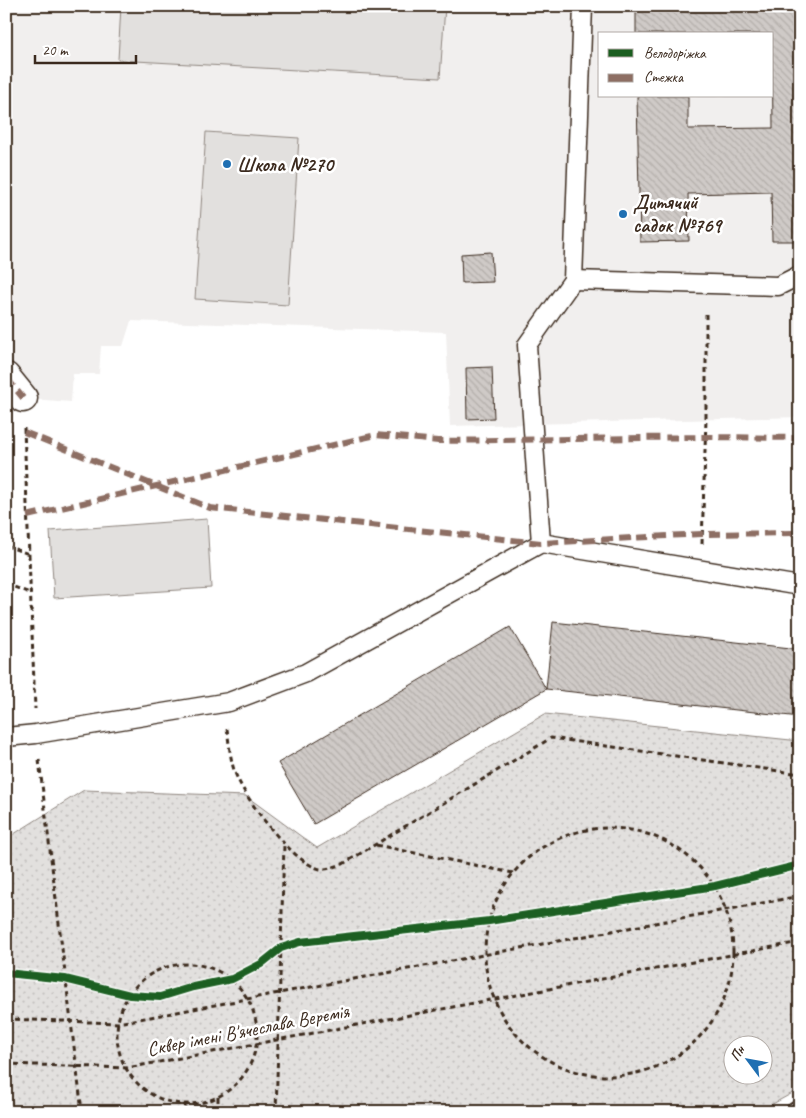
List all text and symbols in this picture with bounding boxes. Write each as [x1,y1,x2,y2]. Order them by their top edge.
scale bar [35,32,136,64]
legend [598,32,774,98]
text: 20 m [42,41,69,60]
text: Велодоріжка [644,44,707,63]
text: Стежка [644,68,684,87]
place label: Школа №270 [237,152,335,177]
marker: Школа №270 [221,158,233,170]
place label: Дитячий садок №769 [633,190,723,238]
marker: Дитячий садок №769 [617,208,629,220]
street label: Сквер імені В'ячеслава Веремія [145,998,352,1062]
north arrow [724,1036,774,1086]
text: Пн [726,1042,749,1064]

